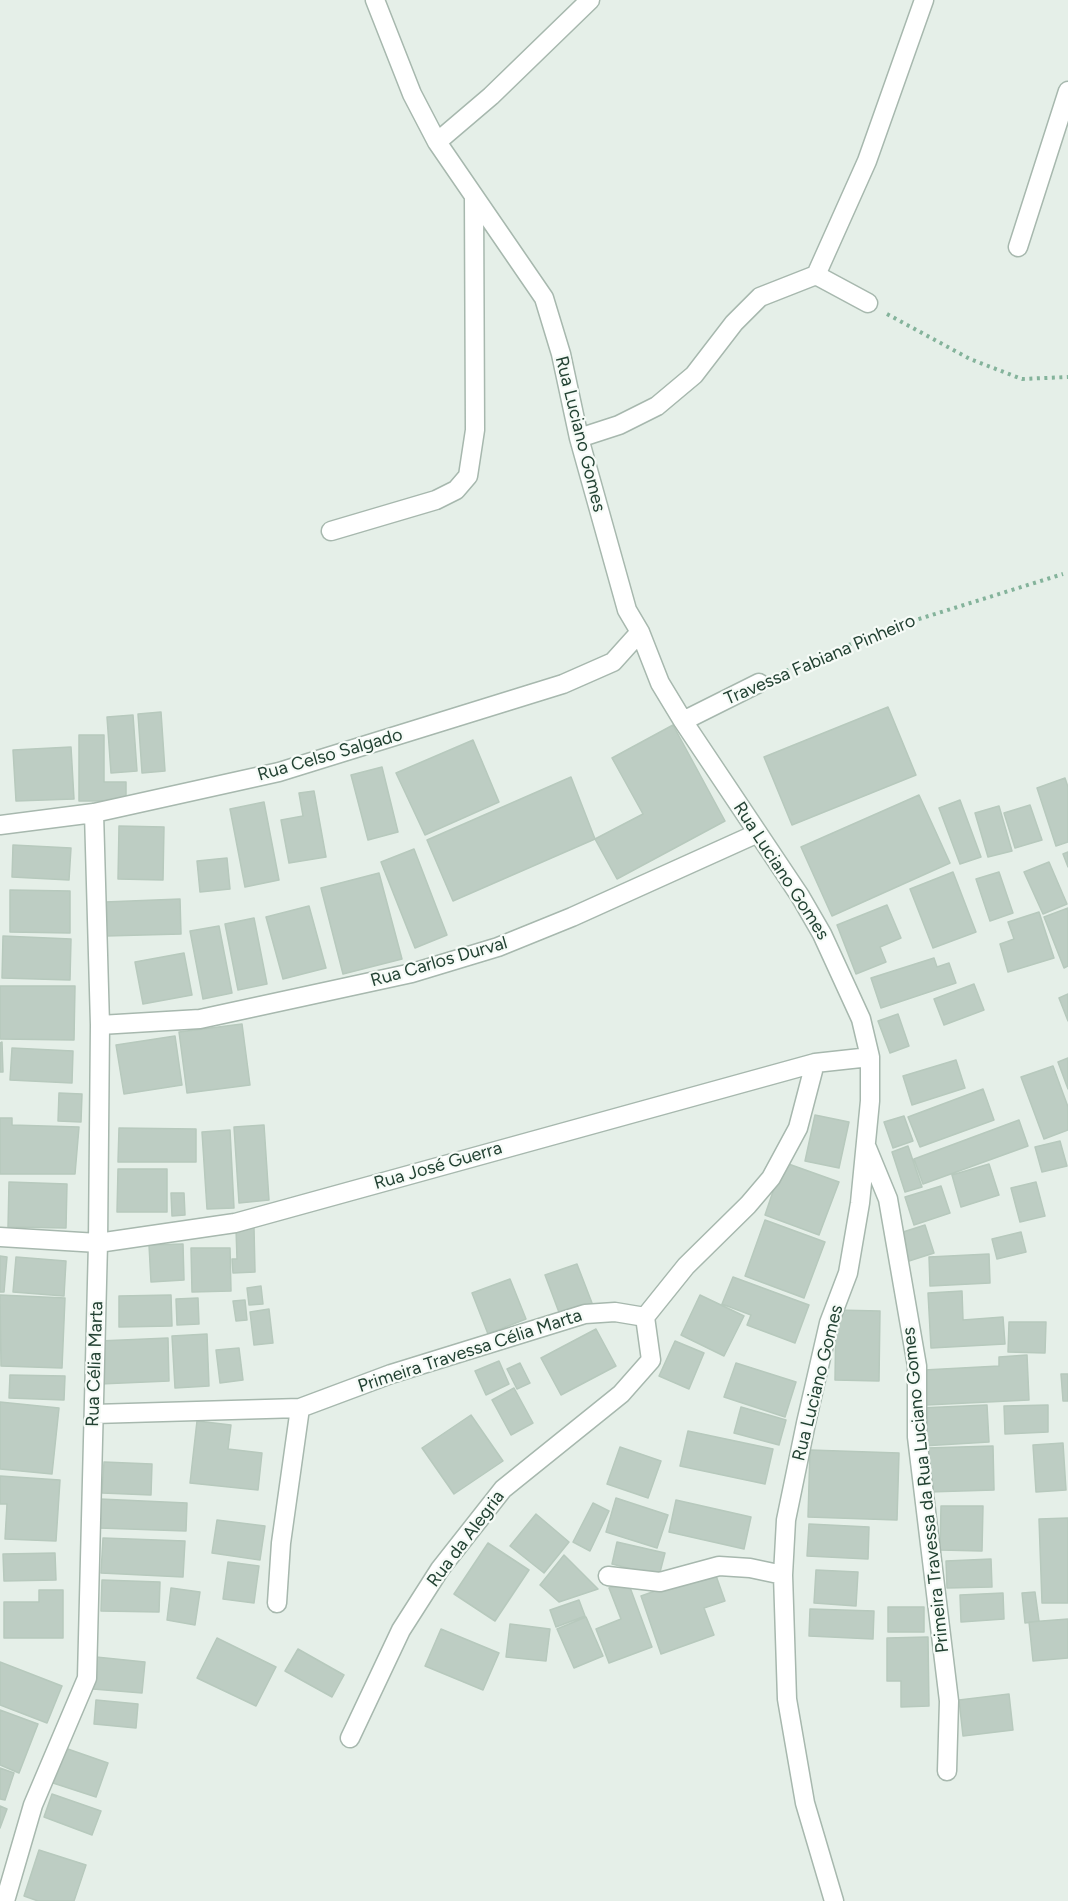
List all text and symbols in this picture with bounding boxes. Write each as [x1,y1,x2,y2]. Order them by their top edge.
street label: Rua Luciano Gomes [550,354,610,514]
street label: Travessa Fabiana Pinheiro [721,610,919,710]
street label: Rua Celso Salgado [255,724,405,786]
street label: Rua Luciano Gomes [728,798,834,944]
street label: Rua Carlos Durval [368,932,510,992]
street label: Rua José Guerra [371,1137,505,1195]
street label: Rua Célia Marta [82,1301,108,1427]
street label: Rua Luciano Gomes [788,1303,848,1463]
street label: Primeira Travessa Célia Marta [355,1305,585,1397]
street label: Primeira Travessa da Rua Luciano Gomes [898,1326,954,1654]
street label: Rua da Alegria [423,1487,509,1591]

